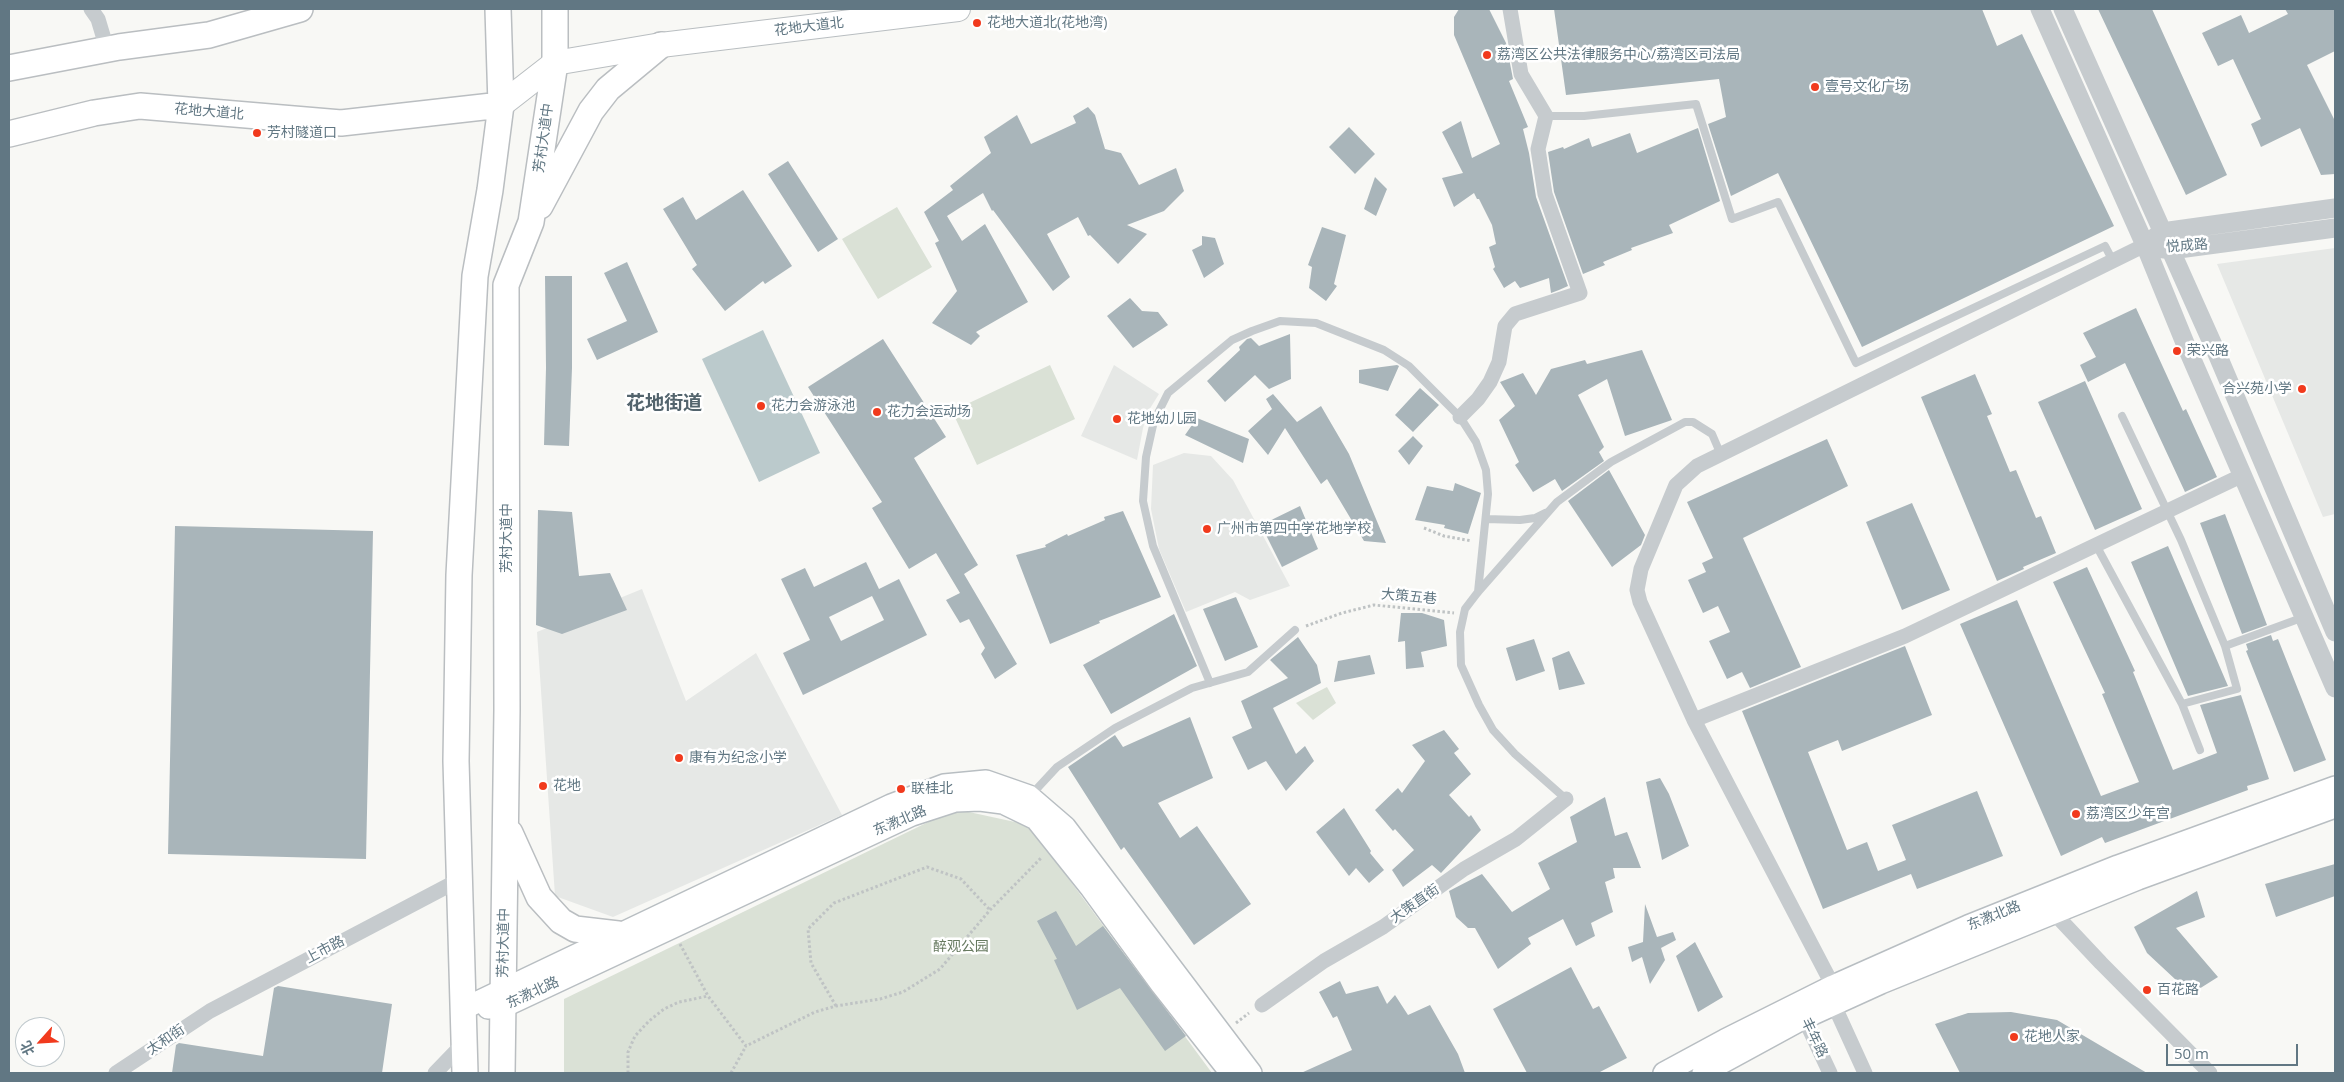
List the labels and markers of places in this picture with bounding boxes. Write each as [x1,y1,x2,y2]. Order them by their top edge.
place label: 花地大道北(花地湾) [987,15,1107,31]
marker: 花地大道北(花地湾) [971,17,983,29]
place label: 荔湾区公共法律服务中心/荔湾区司法局 [1497,47,1740,63]
marker: 荔湾区公共法律服务中心/荔湾区司法局 [1481,49,1493,61]
place label: 壹号文化广场 [1825,79,1909,95]
marker: 壹号文化广场 [1809,81,1821,93]
place label: 芳村隧道口 [267,125,337,141]
marker: 芳村隧道口 [251,127,263,139]
place label: 荣兴路 [2187,343,2229,359]
marker: 荣兴路 [2171,345,2183,357]
place label: 合兴苑小学 [2222,381,2292,397]
marker: 合兴苑小学 [2296,383,2308,395]
place label: 花力会游泳池 [771,398,855,414]
marker: 花力会游泳池 [755,400,767,412]
place label: 花力会运动场 [887,404,971,420]
marker: 花力会运动场 [871,406,883,418]
place label: 花地幼儿园 [1127,411,1197,427]
marker: 花地幼儿园 [1111,413,1123,425]
place label: 广州市第四中学花地学校 [1217,521,1371,537]
marker: 广州市第四中学花地学校 [1201,523,1213,535]
place label: 康有为纪念小学 [689,750,787,766]
marker: 康有为纪念小学 [673,752,685,764]
place label: 花地 [553,778,581,794]
marker: 花地 [537,780,549,792]
place label: 联桂北 [911,781,953,797]
marker: 联桂北 [895,783,907,795]
place label: 荔湾区少年宫 [2086,806,2170,822]
marker: 荔湾区少年宫 [2070,808,2082,820]
place label: 百花路 [2157,982,2199,998]
marker: 百花路 [2141,984,2153,996]
place label: 花地人家 [2024,1029,2080,1045]
marker: 花地人家 [2008,1031,2020,1043]

